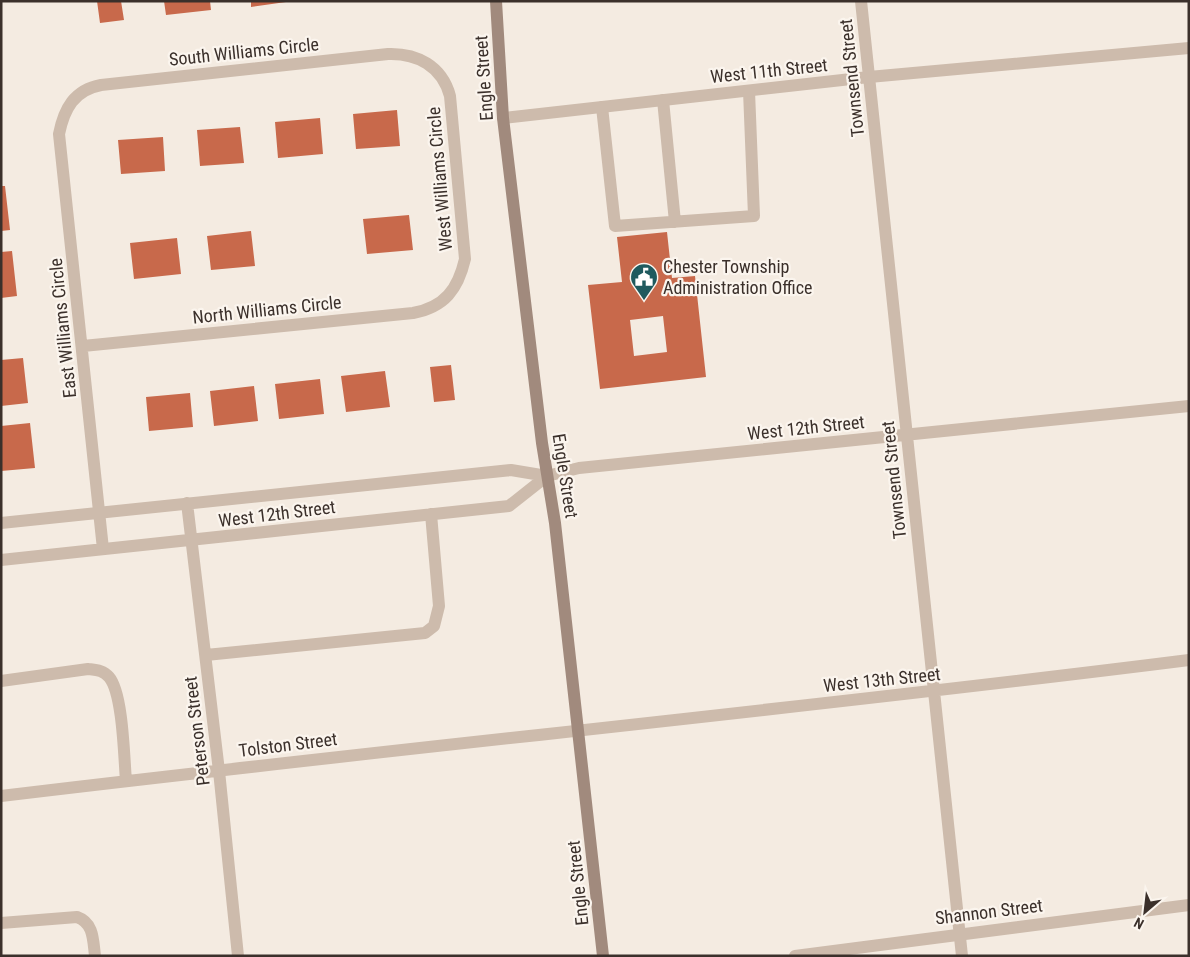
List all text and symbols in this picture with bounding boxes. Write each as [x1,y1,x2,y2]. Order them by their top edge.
street label: Townsend Street [835,18,868,138]
street label: South Williams Circle [168,33,320,70]
street label: Engle Street [470,35,497,121]
street label: West 11th Street [709,54,829,87]
street label: West Williams Circle [423,106,456,252]
place label: Chester Township Administration Office [663,256,812,298]
street label: East Williams Circle [45,257,80,399]
public building icon: Chester Township Administration Office [629,262,659,301]
street label: North Williams Circle [191,291,342,328]
street label: West 12th Street [746,411,866,444]
street label: Townsend Street [877,420,910,540]
street label: Engle Street [548,432,583,520]
street label: West 12th Street [217,496,337,531]
street label: West 13th Street [822,663,942,696]
street label: Peterson Street [179,675,214,787]
street label: Tolston Street [237,728,338,761]
street label: Engle Street [563,839,592,927]
north arrow [1120,887,1170,937]
street label: Shannon Street [934,894,1044,929]
text: N [1131,914,1146,933]

